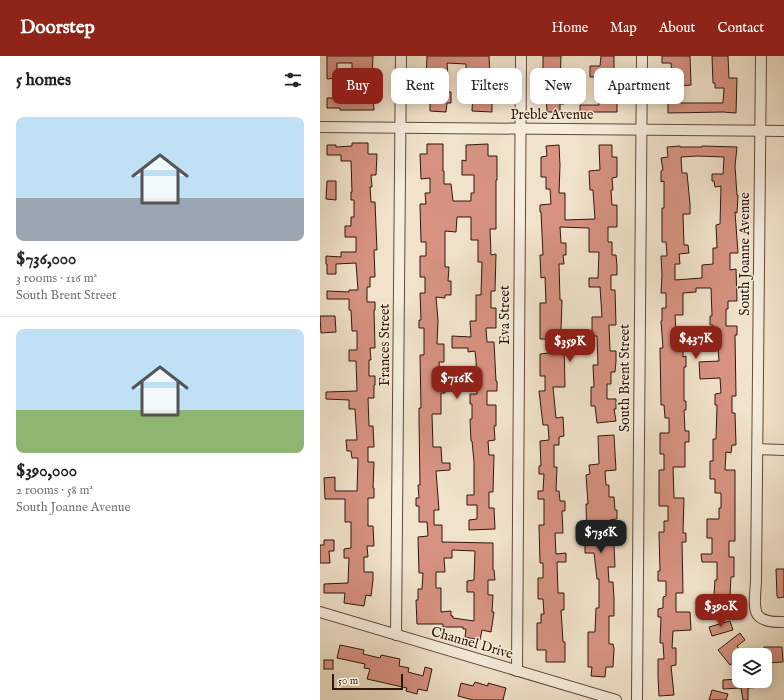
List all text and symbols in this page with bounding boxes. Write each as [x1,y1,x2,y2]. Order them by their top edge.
text: Doorstep [20,16,95,40]
text: Home [552,19,588,37]
text: Map [610,19,637,37]
text: About [659,19,695,37]
text: Contact [717,19,764,37]
chip: Buy [332,68,383,104]
chip: Rent [391,68,449,104]
chip: Filters [457,68,522,104]
chip: New [530,68,586,104]
chip: Apartment [594,68,684,104]
icon: filters [282,69,304,91]
text: 5 homes [16,70,71,91]
street label: Preble Avenue [510,106,594,124]
icon: home [124,143,196,215]
street label: South Joanne Avenue [736,192,754,316]
text: $736,000 [16,249,76,270]
text: 3 rooms · 116 m² [16,270,97,287]
street label: Eva Street [496,285,514,345]
text: South Brent Street [16,287,116,304]
street label: Frances Street [376,304,394,386]
street label: South Brent Street [616,324,634,432]
pin: $437K [668,326,724,360]
pin: $359K [542,329,598,363]
text: $437K [679,330,713,347]
text: $359K [554,333,586,350]
icon: home [124,355,196,427]
pin: $716K [429,366,485,400]
text: $716K [440,370,474,387]
text: $390,000 [16,461,77,482]
text: 2 rooms · 58 m² [16,482,93,499]
text: South Joanne Avenue [16,499,131,516]
pin: $736K [573,520,629,554]
text: $736K [584,524,618,541]
pin: $390K [693,594,749,628]
text: $390K [704,598,738,615]
street label: Channel Drive [429,623,516,663]
map controls [732,648,772,688]
button: layers [732,648,772,688]
scale bar [332,672,403,691]
text: 50 m [338,674,358,688]

